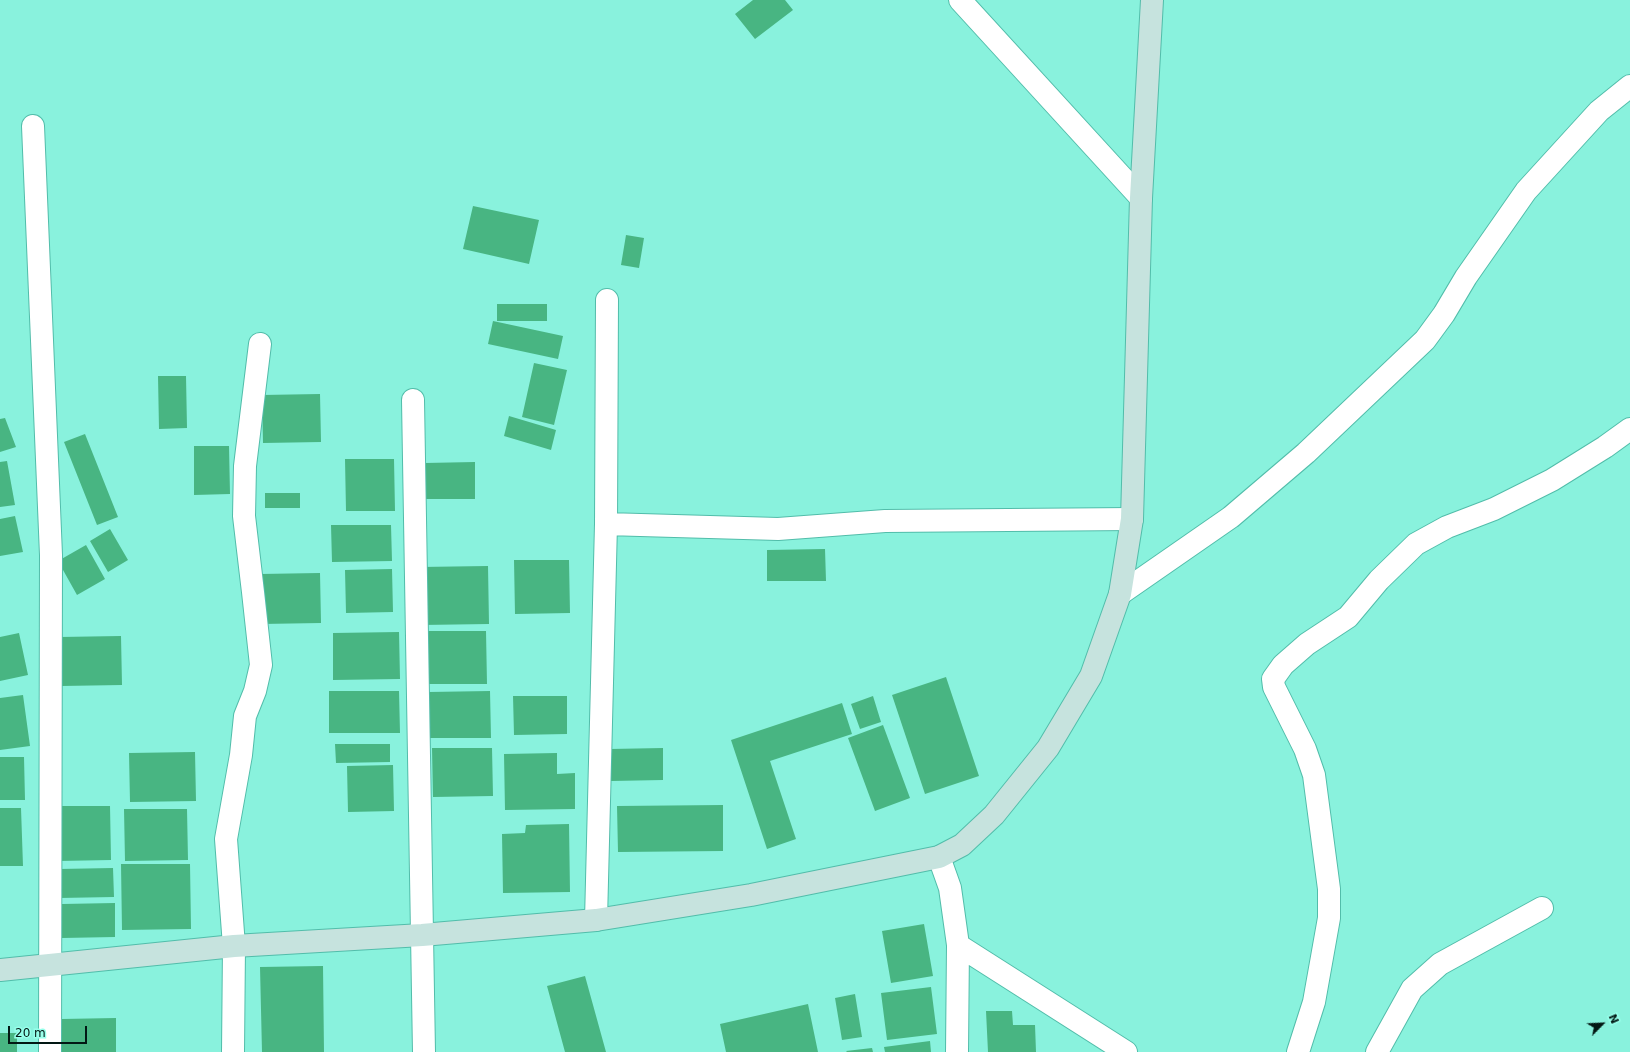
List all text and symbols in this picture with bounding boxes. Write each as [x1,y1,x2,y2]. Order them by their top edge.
north arrow [1582,1004,1622,1044]
text: N [1606,1012,1621,1026]
scale bar [10,1018,89,1044]
text: 20 m [15,1026,46,1040]

